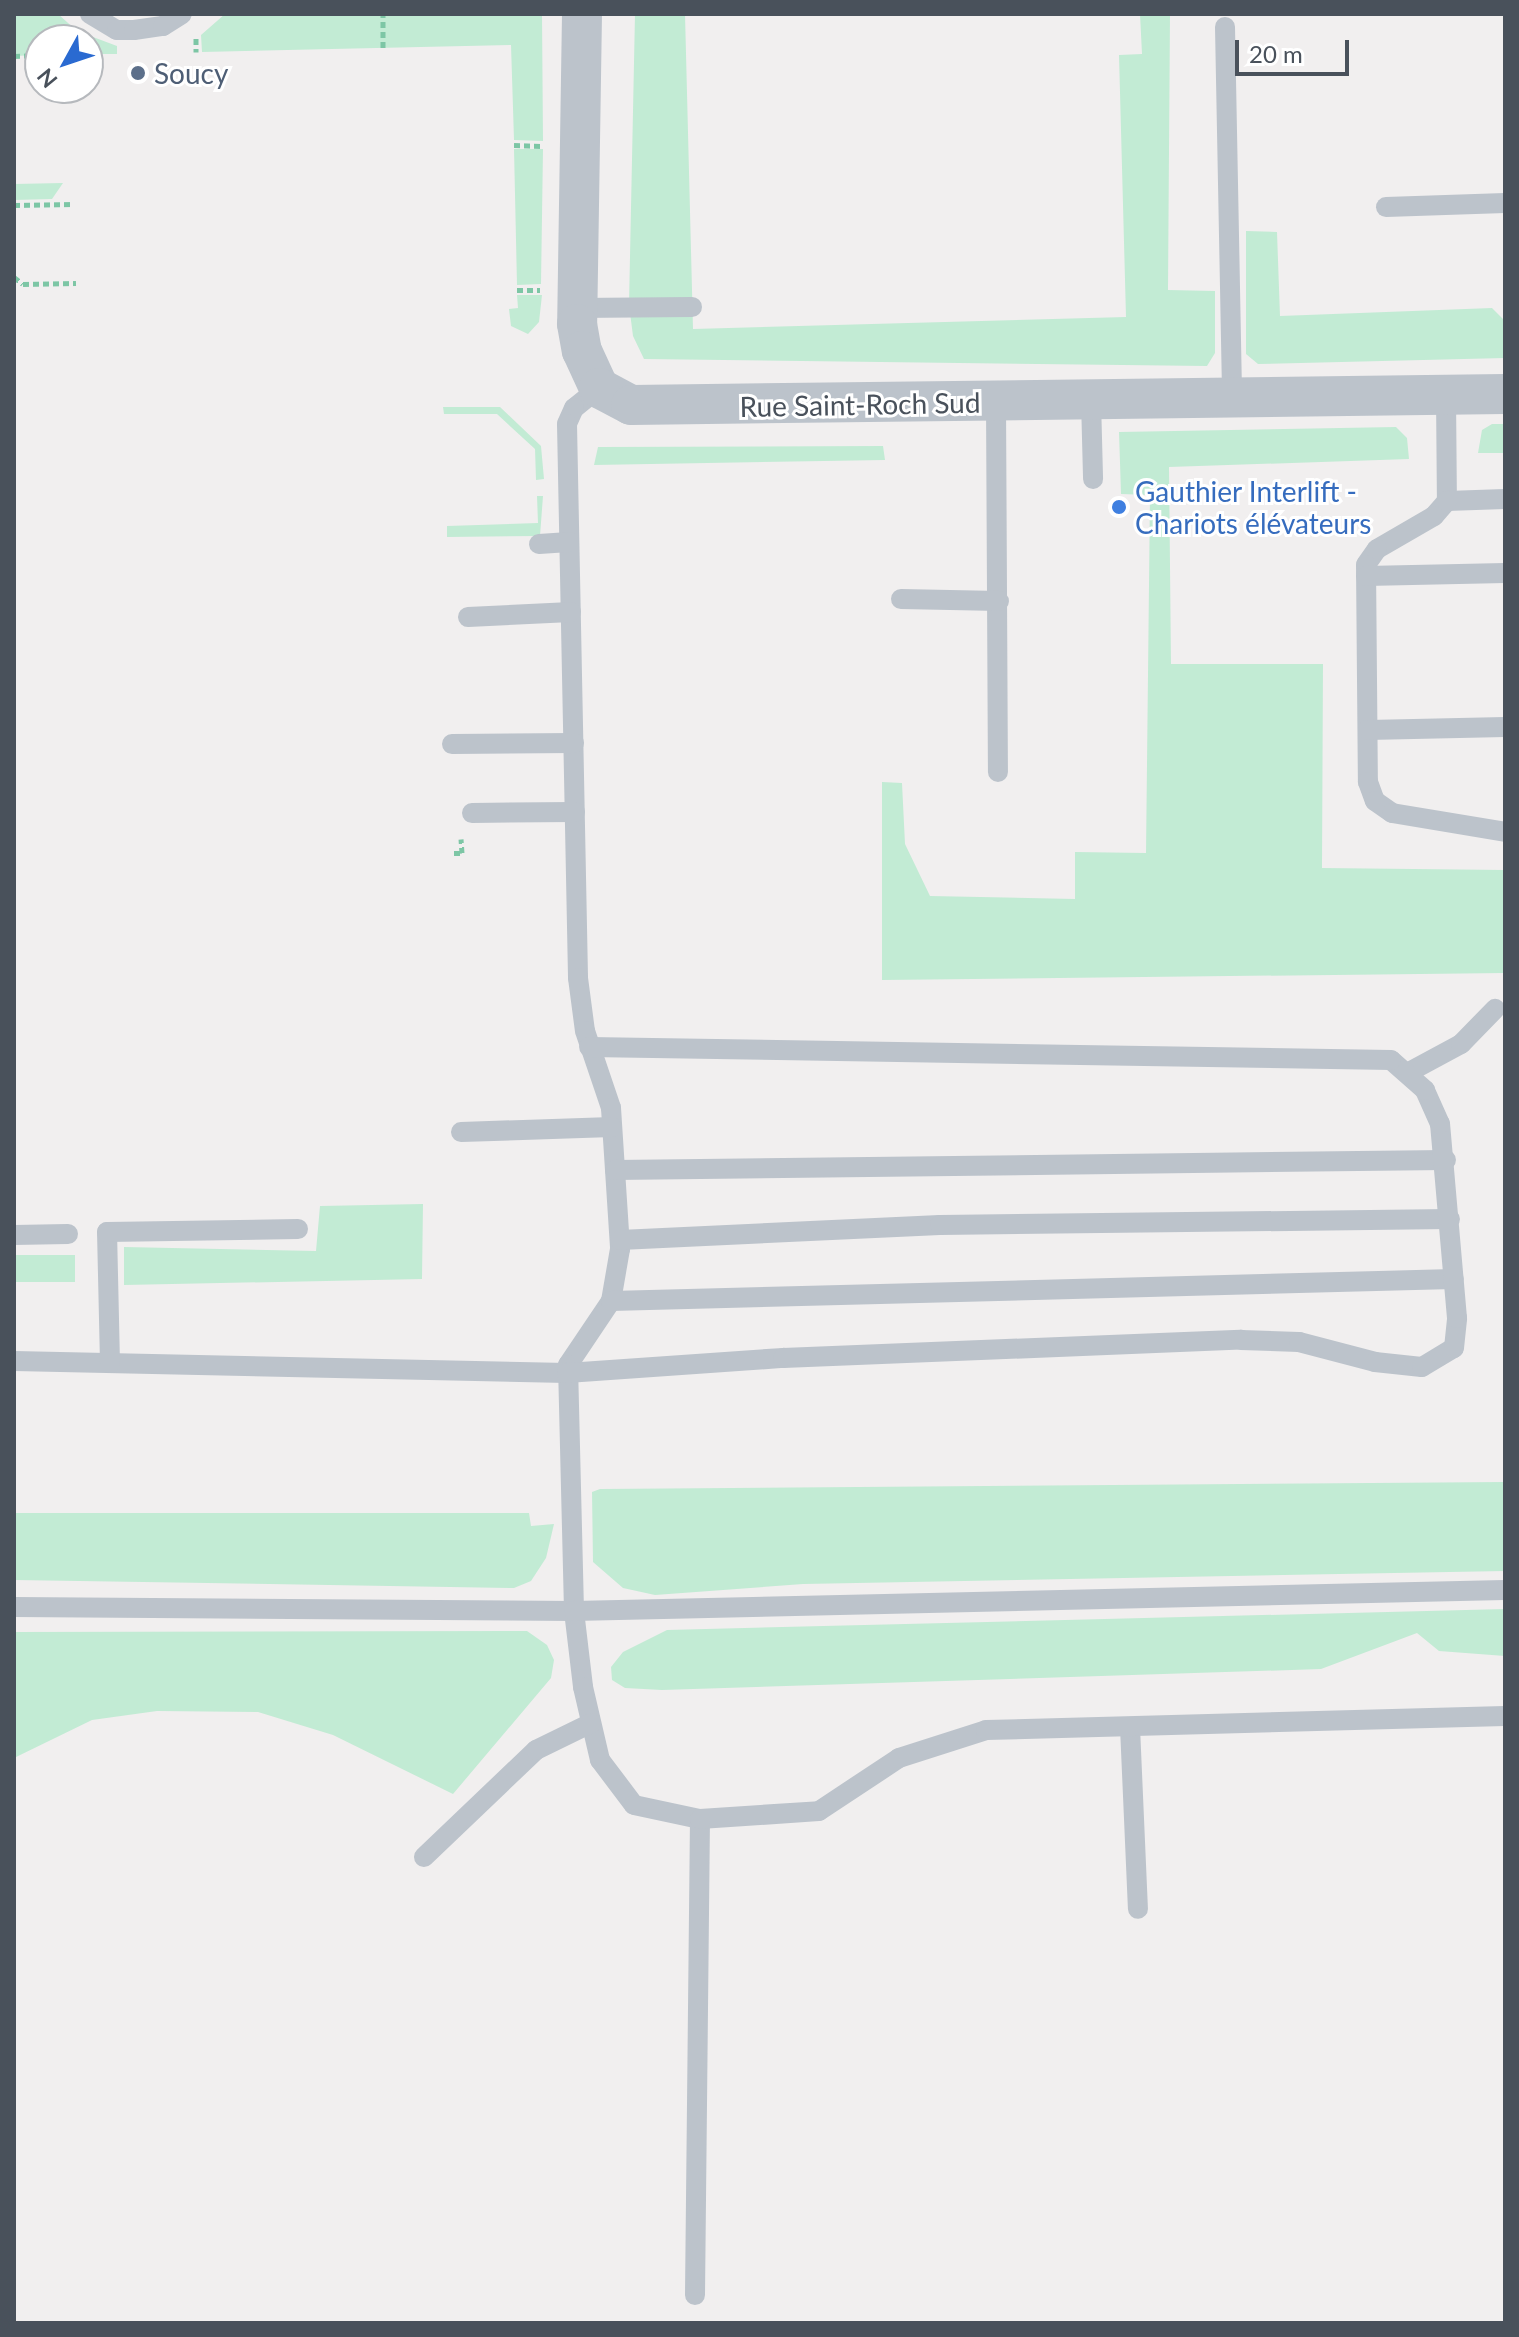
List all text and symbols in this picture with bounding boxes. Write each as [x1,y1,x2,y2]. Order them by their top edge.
north arrow [24,24,104,104]
scale bar [1239,24,1353,74]
text: 20 m [1249,39,1303,68]
place label: Soucy [154,56,228,90]
text: N [31,63,63,94]
marker: Soucy [129,64,147,82]
street label: Rue Saint-Roch Sud [739,385,981,423]
place label: Gauthier Interlift - Chariots élévateurs [1135,474,1371,540]
marker: Gauthier Interlift - Chariots élévateurs [1110,498,1128,516]

